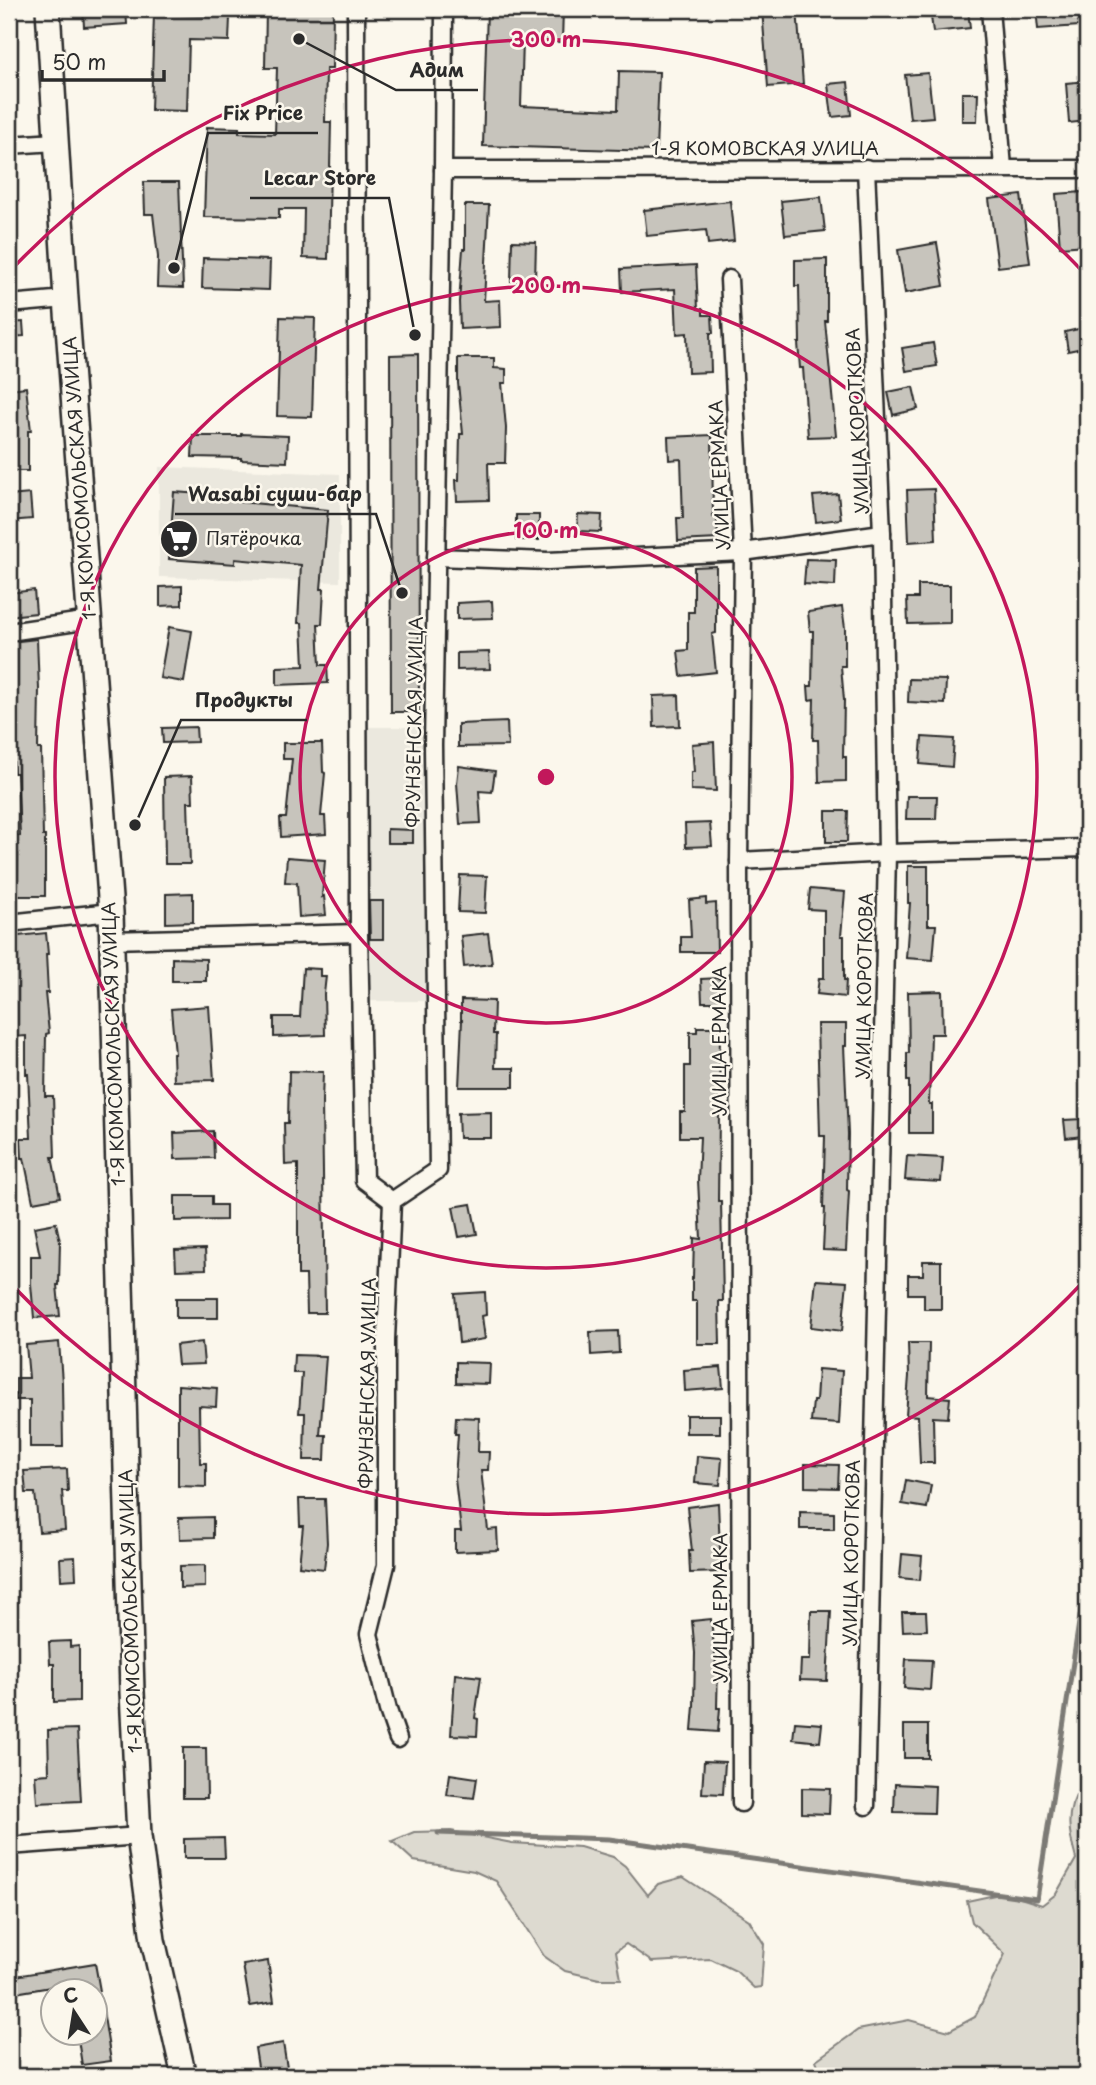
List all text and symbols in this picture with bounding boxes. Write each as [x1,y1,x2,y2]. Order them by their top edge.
text: 300 m [511,22,581,54]
scale bar [42,38,164,82]
text: 50 m [52,45,106,77]
callout: Адим [396,50,478,90]
text: Адим [410,55,464,83]
callout: Fix Price [208,93,318,133]
text: Fix Price [223,98,303,126]
street label: 1-Я КОМОВСКАЯ УЛИЦА [651,134,879,161]
callout: Lecar Store [250,158,389,198]
text: Lecar Store [264,163,376,191]
text: 200 m [511,268,581,300]
street label: УЛИЦА КОРОТКОВА [838,327,875,515]
street label: 1-Я КОМСОМОЛЬСКАЯ УЛИЦА [55,335,102,621]
street label: УЛИЦА ЕРМАКА [701,399,736,551]
callout: Wasabi суши-бар [175,474,376,514]
text: Wasabi суши-бар [188,479,362,507]
text: 100 m [513,513,579,545]
supermarket icon: Пятёрочка [158,518,200,560]
place label: Пятёрочка [206,524,302,551]
street label: ФРУНЗЕНСКАЯ УЛИЦА [398,616,429,828]
callout: Продукты [181,680,307,720]
text: Продукты [195,685,293,713]
centre of rings [534,765,558,789]
street label: УЛИЦА КОРОТКОВА [848,892,879,1079]
street label: 1-Я КОМСОМОЛЬСКАЯ УЛИЦА [94,901,131,1186]
street label: УЛИЦА ЕРМАКА [705,966,732,1116]
street label: ФРУНЗЕНСКАЯ УЛИЦА [351,1277,382,1489]
street label: УЛИЦА КОРОТКОВА [835,1459,866,1646]
street label: 1-Я КОМСОМОЛЬСКАЯ УЛИЦА [111,1468,148,1753]
street label: УЛИЦА ЕРМАКА [706,1533,733,1683]
north arrow [38,1976,108,2046]
text: С [60,1979,80,2010]

